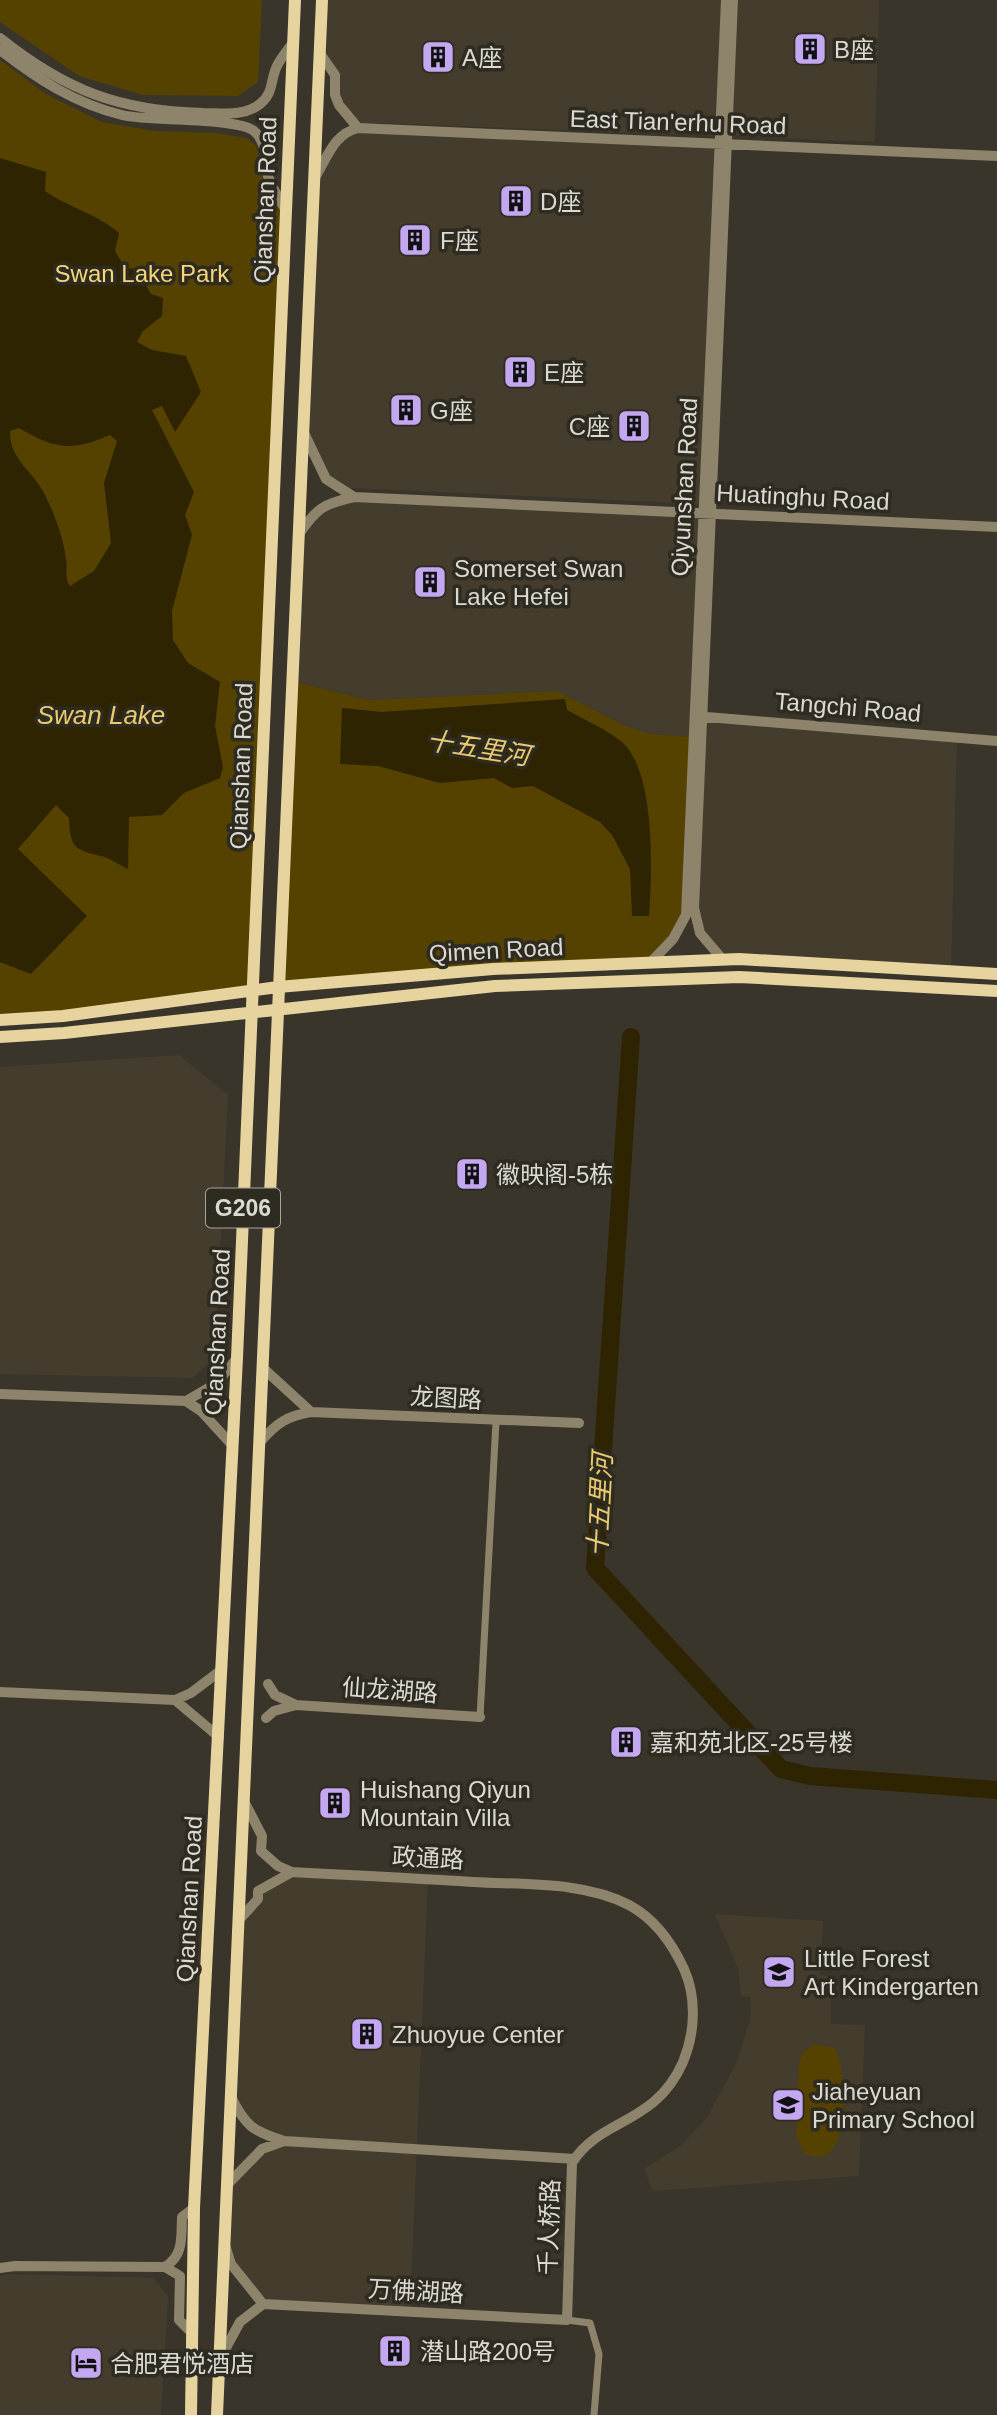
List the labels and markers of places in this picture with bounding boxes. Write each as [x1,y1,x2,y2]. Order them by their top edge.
building icon: B座 [791,30,829,68]
place label: B座 [834,36,874,63]
building icon: A座 [419,38,457,76]
place label: A座 [462,44,502,71]
building icon: D座 [497,182,535,220]
place label: D座 [540,188,581,215]
building icon: F座 [396,221,434,259]
place label: F座 [440,227,479,254]
building icon: E座 [501,353,539,391]
place label: E座 [544,359,584,386]
building icon: G座 [387,391,425,429]
place label: G座 [430,397,473,424]
building icon: C座 [615,407,653,445]
place label: C座 [569,413,610,440]
place label: Somerset Swan Lake Hefei [454,555,623,610]
building icon: Somerset Swan Lake Hefei [411,563,449,601]
building icon: 徽映阁-5栋 [453,1155,491,1193]
place label: 徽映阁-5栋 [496,1161,613,1188]
building icon: 嘉和苑北区-25号楼 [607,1723,645,1761]
place label: 嘉和苑北区-25号楼 [650,1729,853,1756]
place label: Huishang Qiyun Mountain Villa [360,1776,531,1831]
building icon: Huishang Qiyun Mountain Villa [316,1784,354,1822]
place label: Little Forest Art Kindergarten [804,1945,979,2000]
school or university icon: Little Forest Art Kindergarten [760,1953,798,1991]
building icon: Zhuoyue Center [348,2015,386,2053]
place label: Zhuoyue Center [392,2021,564,2048]
place label: Jiaheyuan Primary School [812,2078,975,2133]
school or university icon: Jiaheyuan Primary School [769,2086,807,2124]
building icon: 潜山路200号 [376,2332,414,2370]
place label: 潜山路200号 [420,2338,556,2365]
hotel icon: 合肥君悦酒店 [67,2344,105,2382]
place label: 合肥君悦酒店 [110,2350,254,2377]

